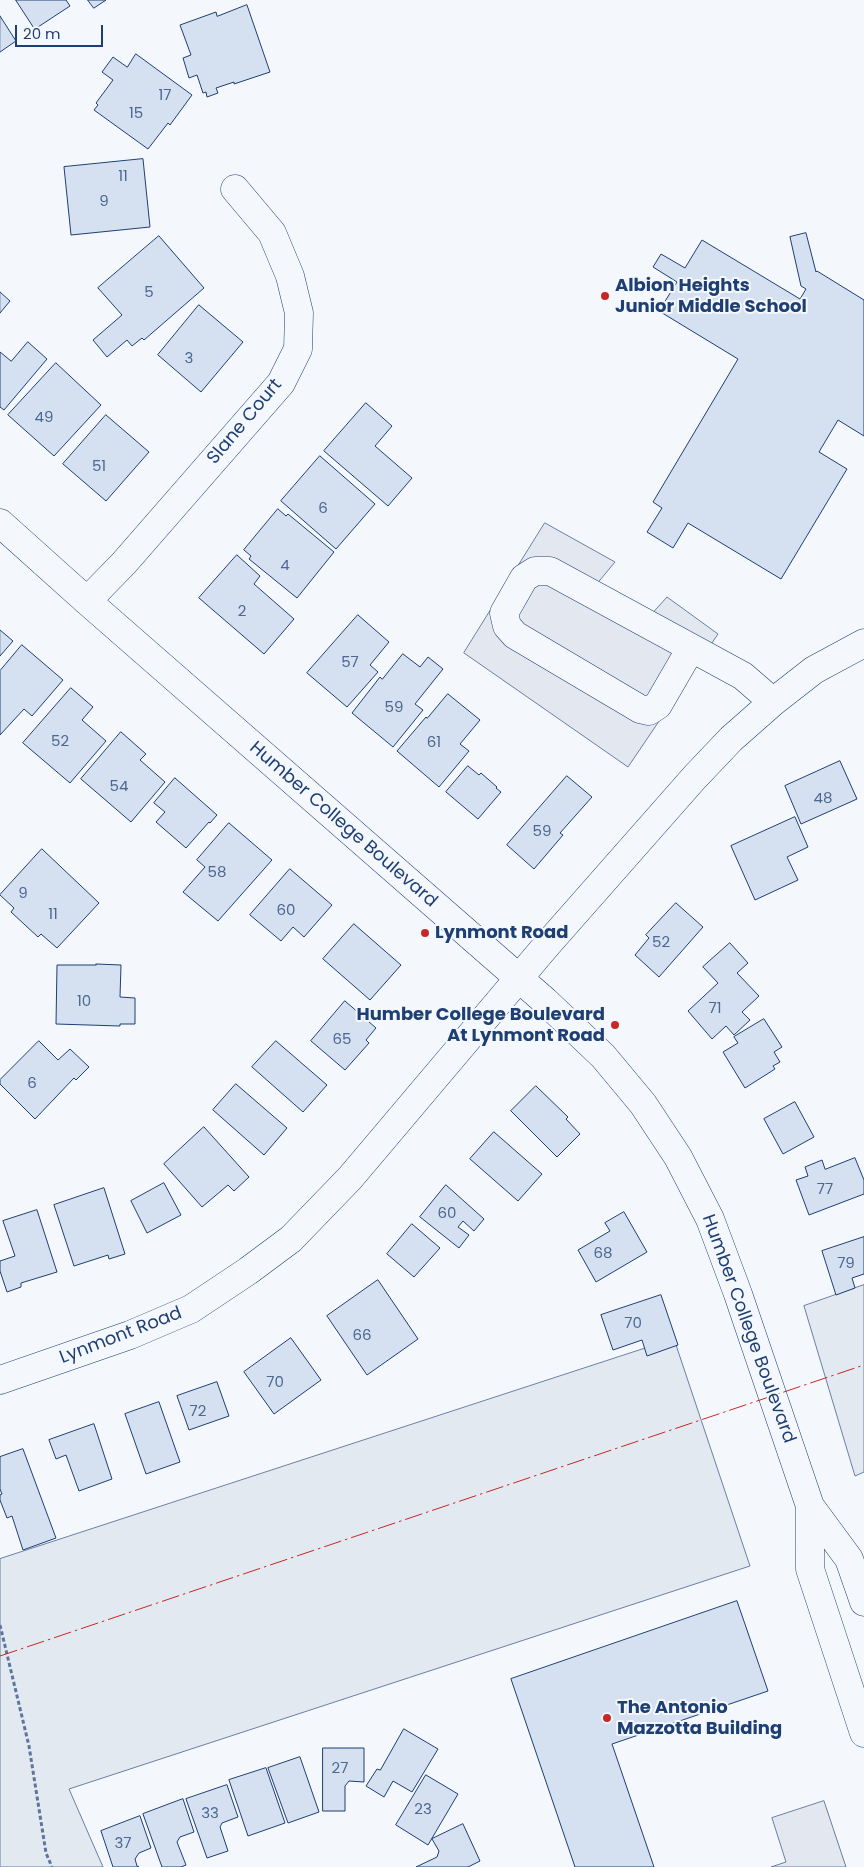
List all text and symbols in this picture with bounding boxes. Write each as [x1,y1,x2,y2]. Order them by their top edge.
scale bar [18,15,105,47]
text: 20 m [23,23,61,44]
house number: 17 [159,87,171,105]
house number: 15 [129,105,143,123]
house number: 11 [118,168,128,186]
house number: 9 [99,193,109,211]
place label: Albion Heights Junior Middle School [615,275,807,318]
house number: 5 [144,284,154,302]
marker: Albion Heights Junior Middle School [599,290,611,302]
house number: 3 [185,350,193,368]
street label: Slane Court [203,375,287,469]
house number: 49 [35,409,53,427]
house number: 51 [92,458,106,476]
house number: 6 [318,500,328,518]
house number: 4 [280,557,290,575]
house number: 2 [238,603,246,621]
house number: 57 [341,654,359,672]
house number: 59 [385,699,403,717]
house number: 52 [51,733,69,751]
house number: 61 [427,734,441,752]
street label: Humber College Boulevard [245,738,441,912]
house number: 54 [110,778,128,796]
house number: 48 [814,790,832,808]
house number: 59 [533,823,551,841]
house number: 58 [208,864,226,882]
house number: 9 [18,885,28,903]
house number: 60 [277,902,295,920]
house number: 11 [48,906,58,924]
place label: Lynmont Road [435,922,569,944]
marker: Lynmont Road [419,927,431,939]
house number: 52 [652,934,670,952]
house number: 10 [77,993,91,1011]
house number: 71 [709,1000,721,1018]
place label: Humber College Boulevard At Lynmont Road [357,1004,605,1046]
marker: Humber College Boulevard At Lynmont Road [609,1019,621,1031]
house number: 65 [333,1031,351,1049]
house number: 6 [27,1075,37,1093]
house number: 77 [817,1181,833,1199]
house number: 60 [438,1205,456,1223]
street label: Humber College Boulevard [697,1212,799,1446]
house number: 68 [594,1245,612,1263]
house number: 79 [837,1255,855,1273]
street label: Lynmont Road [57,1303,185,1369]
house number: 70 [624,1315,642,1333]
house number: 66 [352,1327,372,1345]
house number: 70 [266,1374,284,1392]
house number: 72 [190,1403,206,1421]
place label: The Antonio Mazzotta Building [617,1697,782,1740]
marker: The Antonio Mazzotta Building [601,1712,613,1724]
house number: 27 [332,1760,348,1778]
house number: 23 [414,1801,432,1819]
house number: 33 [201,1805,219,1823]
house number: 37 [114,1835,132,1853]

